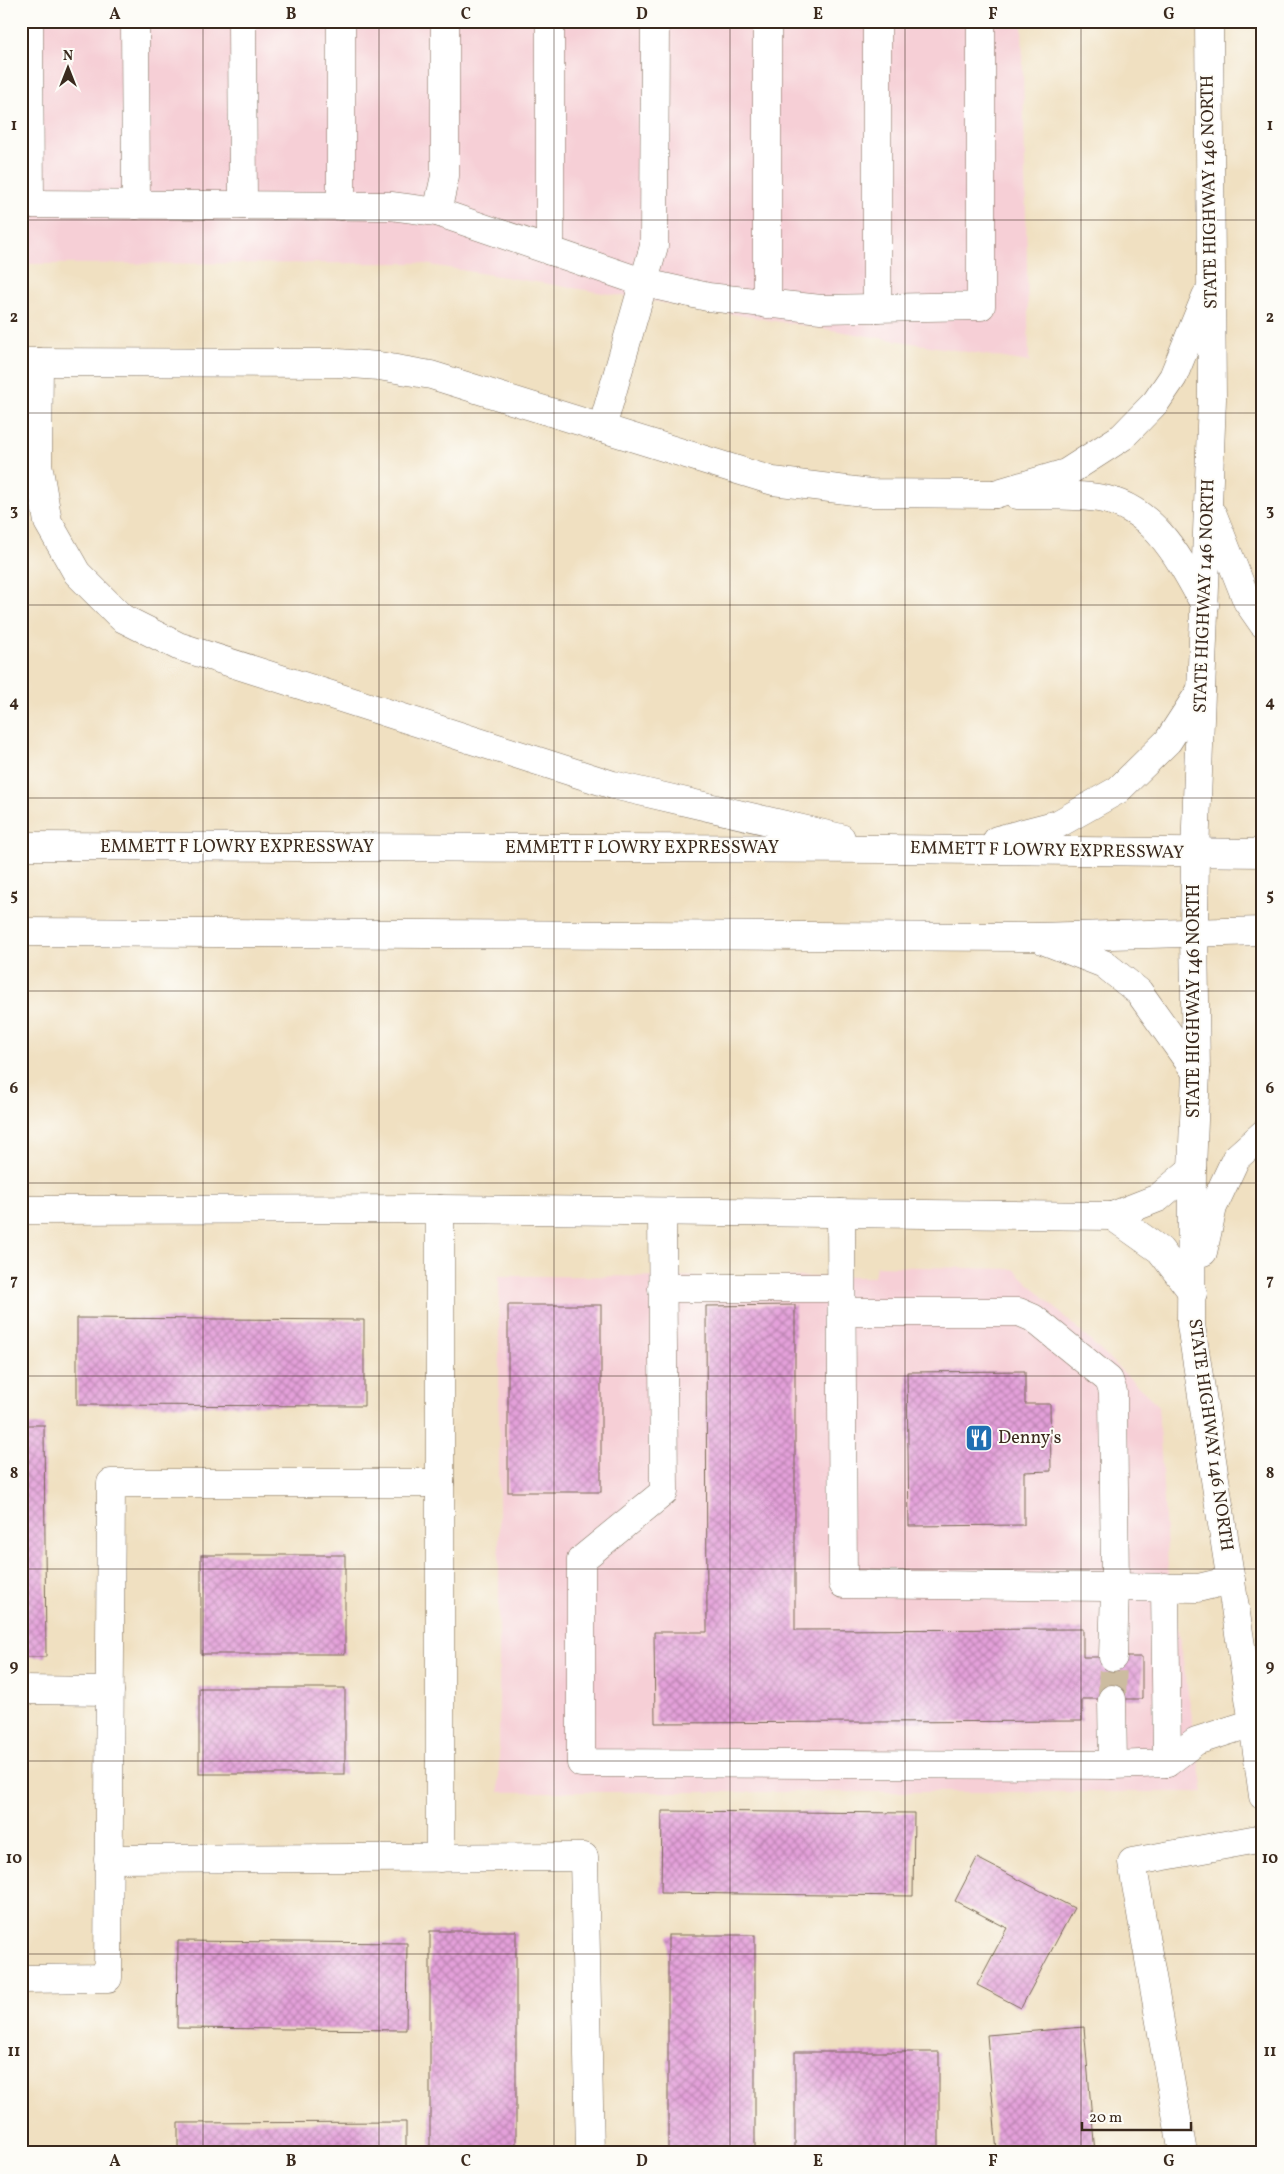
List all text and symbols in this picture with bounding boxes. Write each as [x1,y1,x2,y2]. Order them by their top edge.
text: A [109,4,121,26]
text: B [286,4,297,26]
text: C [461,4,471,26]
text: D [636,4,648,26]
text: E [813,4,823,26]
text: F [988,4,998,26]
text: G [1163,4,1175,26]
north arrow [42,42,92,92]
text: N [63,47,73,66]
street label: STATE HIGHWAY 146 NORTH [1195,75,1225,309]
text: 1 [11,115,17,137]
text: 1 [1267,115,1273,137]
text: 2 [10,307,18,329]
text: 2 [1266,307,1274,329]
street label: STATE HIGHWAY 146 NORTH [1188,478,1222,714]
text: 3 [10,500,18,522]
text: 3 [1266,500,1274,522]
text: 4 [9,692,19,714]
text: 4 [1265,692,1275,714]
street label: EMMETT F LOWRY EXPRESSWAY [100,835,374,860]
street label: EMMETT F LOWRY EXPRESSWAY [505,836,779,861]
street label: EMMETT F LOWRY EXPRESSWAY [910,836,1184,866]
street label: STATE HIGHWAY 146 NORTH [1182,884,1207,1118]
text: 5 [10,885,18,907]
text: 5 [1266,885,1274,907]
text: 6 [10,1078,19,1100]
text: 6 [1266,1078,1275,1100]
text: 7 [10,1270,18,1292]
text: 7 [1266,1270,1274,1292]
street label: STATE HIGHWAY 146 NORTH [1181,1317,1239,1553]
restaurant icon: Denny's [964,1423,994,1453]
place label: Denny's [998,1426,1061,1451]
text: 8 [10,1463,18,1485]
text: 8 [1266,1463,1274,1485]
text: 9 [10,1656,19,1678]
text: 9 [1266,1656,1275,1678]
text: 10 [6,1848,22,1870]
text: 10 [1262,1848,1278,1870]
text: 11 [8,2041,20,2063]
text: 11 [1264,2041,1276,2063]
scale bar [1082,2099,1190,2131]
text: 20 m [1089,2108,1122,2129]
text: A [109,2151,121,2173]
text: B [286,2151,297,2173]
text: C [461,2151,471,2173]
text: D [636,2151,648,2173]
text: E [813,2151,823,2173]
text: F [988,2151,998,2173]
text: G [1163,2151,1175,2173]

